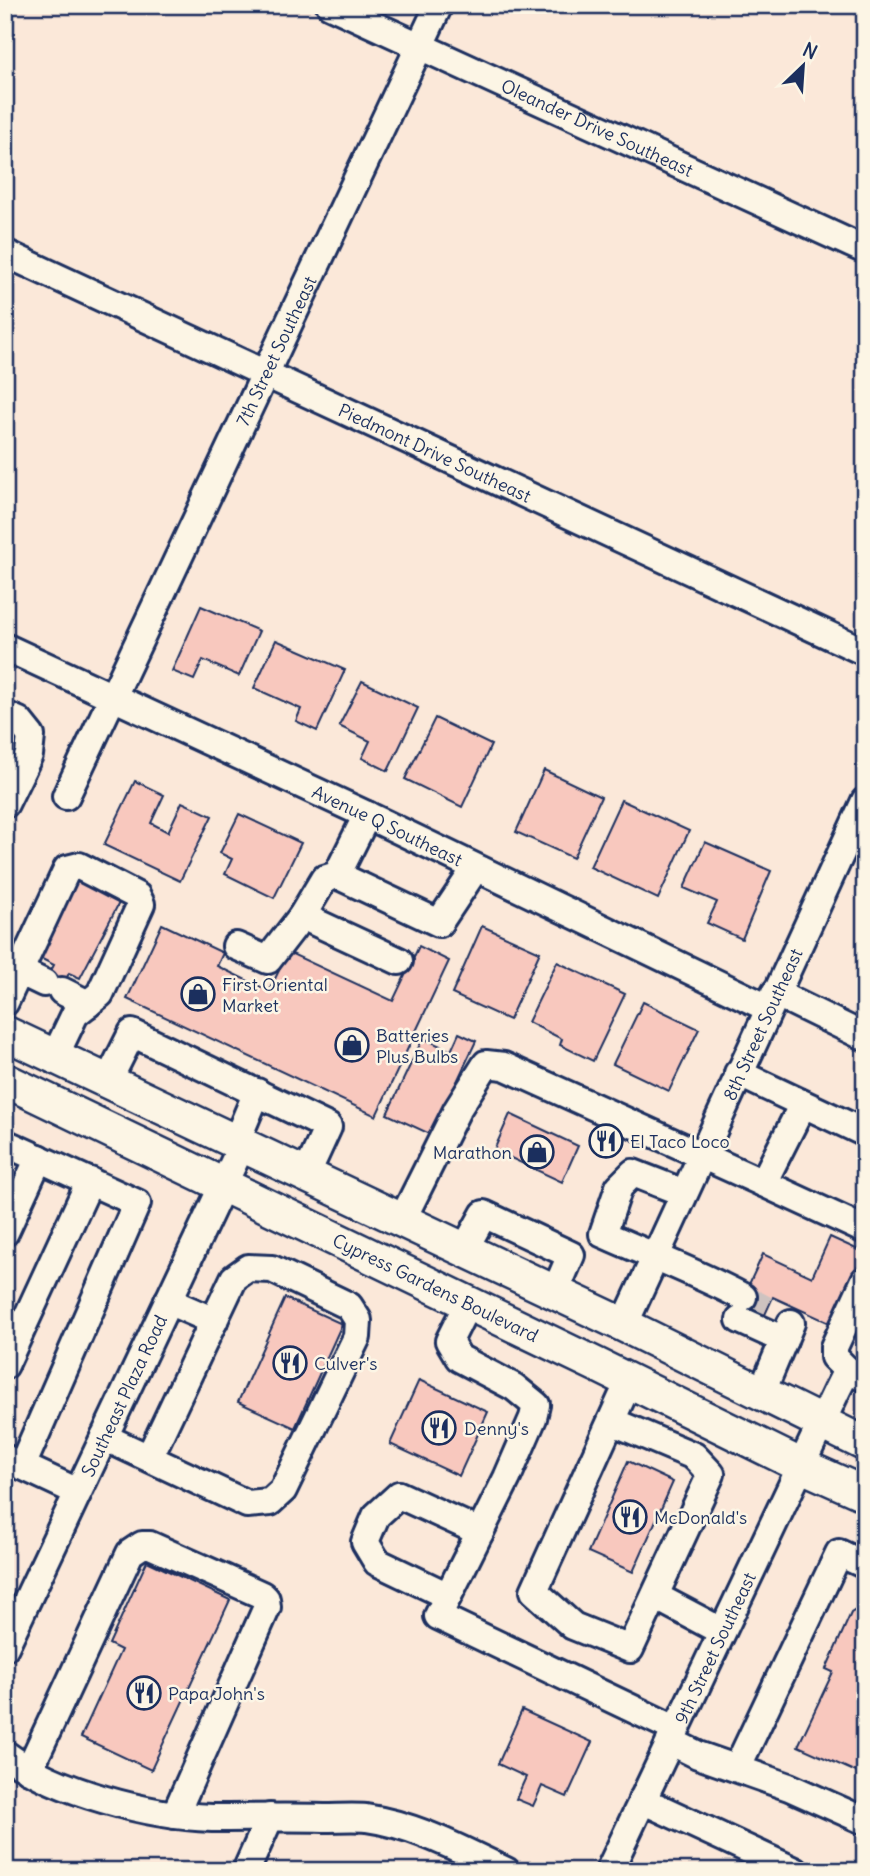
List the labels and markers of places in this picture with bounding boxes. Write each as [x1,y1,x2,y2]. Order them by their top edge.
place label: First Oriental Market [222,973,328,1017]
shop icon: First Oriental Market [179,975,217,1013]
place label: Batteries Plus Bulbs [376,1024,458,1068]
shop icon: Batteries Plus Bulbs [333,1026,371,1064]
restaurant icon: El Taco Loco [587,1122,625,1160]
place label: El Taco Loco [630,1130,730,1153]
shop icon: Marathon [518,1133,556,1171]
place label: Marathon [433,1141,512,1164]
restaurant icon: Culver's [271,1344,309,1382]
place label: Culver's [314,1352,378,1375]
restaurant icon: Denny's [420,1409,458,1447]
place label: Denny's [464,1417,529,1440]
restaurant icon: McDonald's [611,1498,649,1536]
place label: McDonald's [654,1506,747,1529]
restaurant icon: Papa John's [125,1674,163,1712]
place label: Papa John's [168,1682,265,1705]

